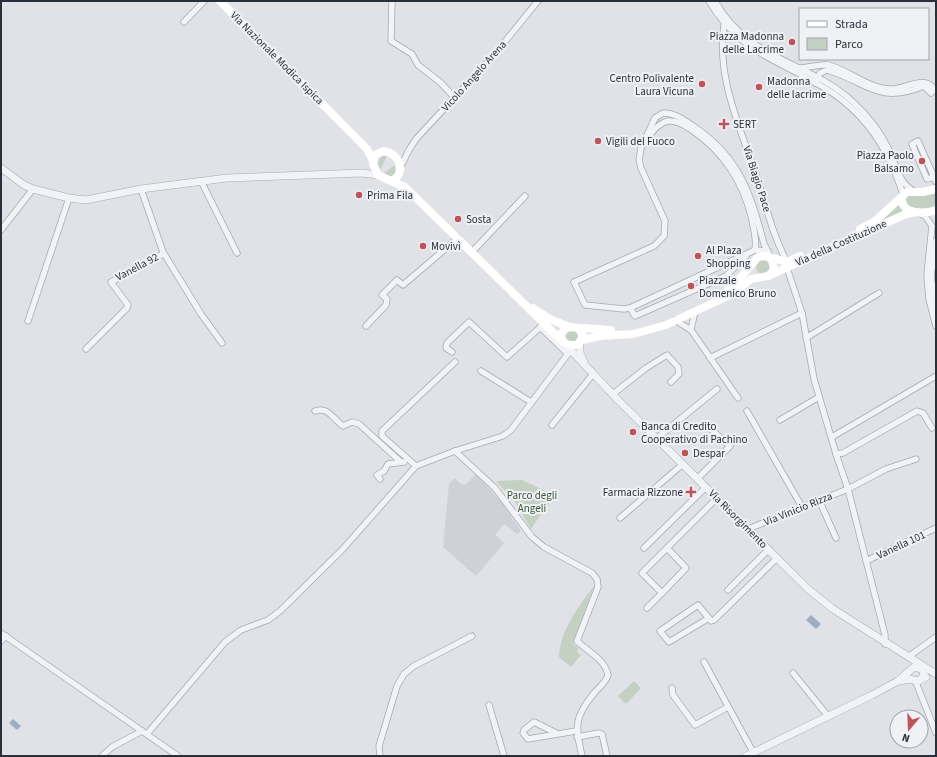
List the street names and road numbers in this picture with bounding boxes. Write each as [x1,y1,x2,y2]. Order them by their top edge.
street label: Via Nazionale Modica Ispica [227,8,327,108]
street label: Vicolo Angelo Arena [438,37,510,115]
street label: Via Biagio Pace [739,144,775,215]
street label: Via della Costituzione [793,216,890,270]
street label: Vanella 92 [113,249,161,285]
street label: Via Risorgimento [705,486,771,552]
street label: Via Vinicio Rizza [761,488,835,530]
street label: Vanella 101 [874,527,928,563]

